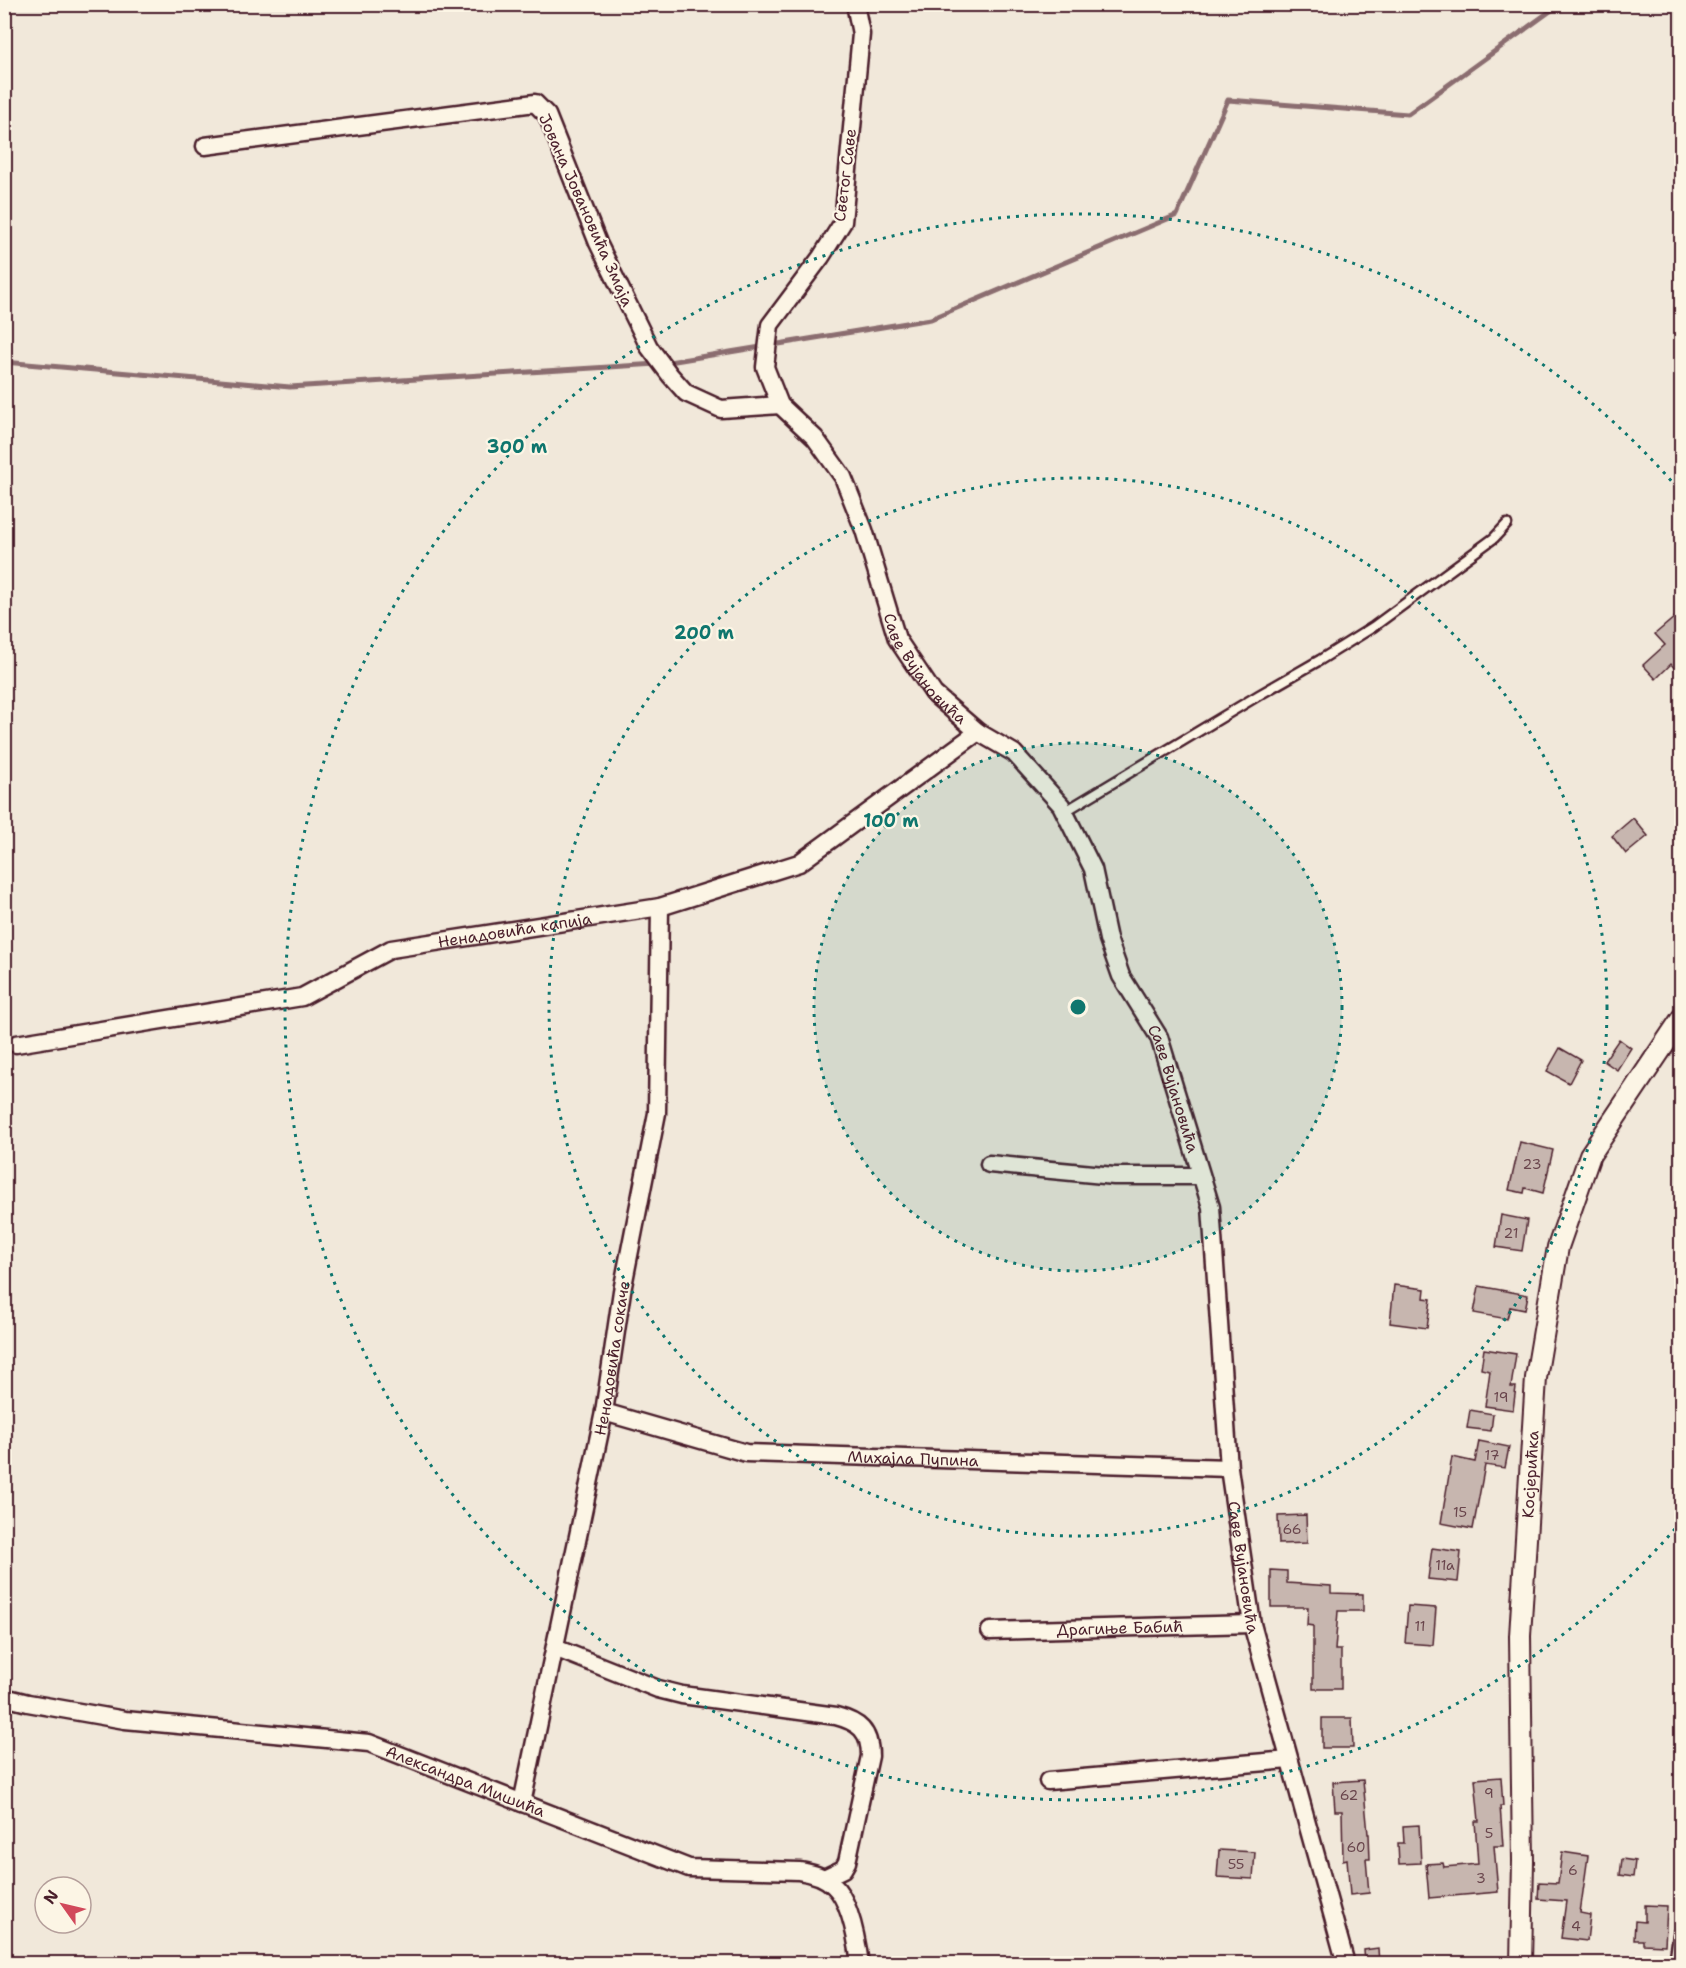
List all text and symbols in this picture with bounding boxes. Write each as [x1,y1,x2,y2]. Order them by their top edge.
street label: Јована Јовановића Змаја [534,110,638,310]
street label: Светог Саве [829,127,861,223]
text: 300 m [487,435,548,459]
street label: Саве Вујановића [879,610,972,728]
text: 200 m [674,621,735,645]
text: 100 m [863,809,919,833]
street label: Ненадовића капија [436,907,593,952]
centre of rings [1068,997,1088,1017]
street label: Саве Вујановића [1143,1020,1204,1155]
house number: 23 [1523,1155,1541,1173]
house number: 21 [1504,1224,1518,1242]
street label: Ненадовића сокаче [589,1279,634,1438]
house number: 19 [1493,1388,1509,1406]
street label: Косјерићка [1517,1430,1543,1519]
street label: Михајла Пупина [847,1446,979,1471]
house number: 17 [1485,1446,1499,1464]
street label: Саве Вујановића [1224,1500,1265,1636]
house number: 15 [1453,1503,1467,1521]
house number: 66 [1282,1520,1302,1538]
house number: 11a [1435,1556,1455,1574]
street label: Драгиње Бабић [1056,1615,1184,1640]
house number: 11 [1414,1617,1426,1635]
street label: Александра Мишића [383,1740,548,1821]
house number: 9 [1484,1784,1494,1802]
house number: 62 [1340,1786,1358,1804]
house number: 5 [1485,1824,1493,1842]
house number: 60 [1346,1838,1366,1856]
house number: 55 [1228,1855,1244,1873]
house number: 6 [1568,1861,1578,1879]
house number: 3 [1476,1869,1486,1887]
north arrow [33,1875,93,1935]
text: N [39,1886,63,1908]
house number: 4 [1571,1917,1581,1935]

